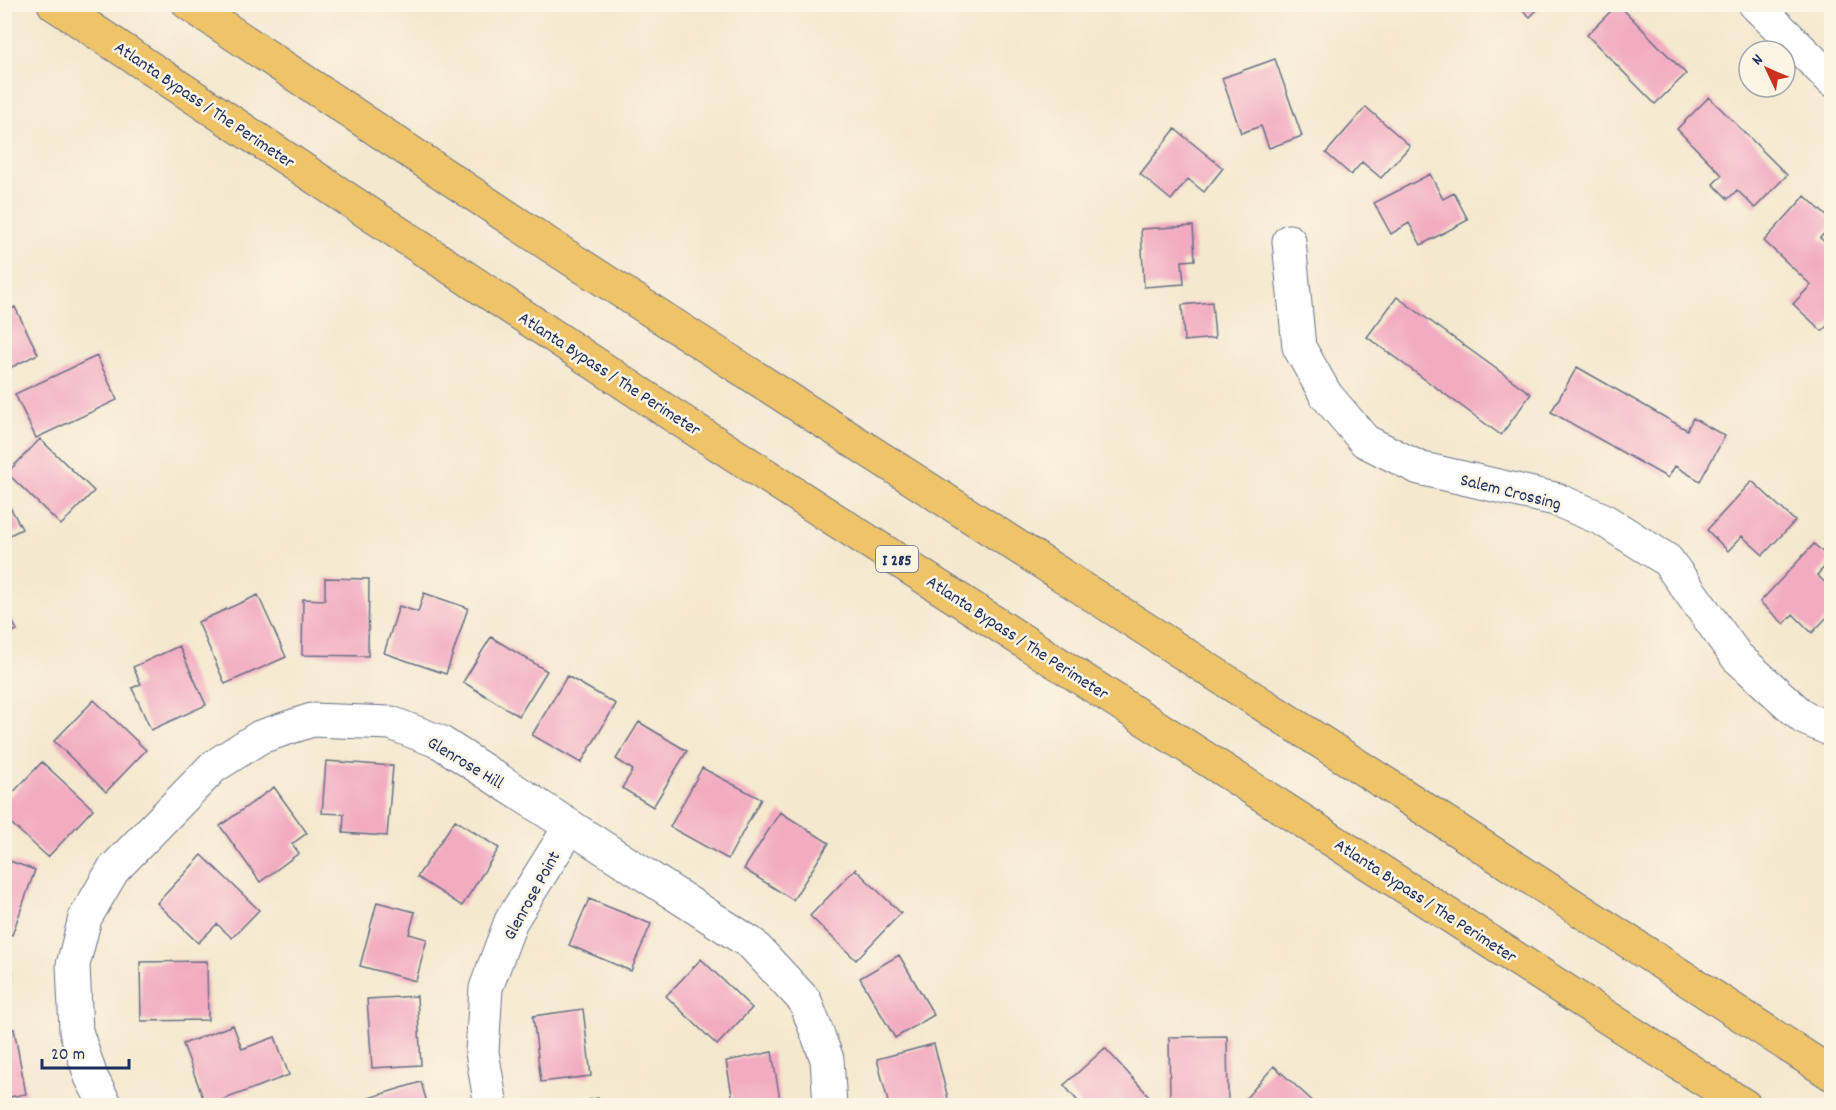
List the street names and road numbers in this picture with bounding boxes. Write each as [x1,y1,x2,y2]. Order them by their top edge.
street label: Atlanta Bypass / The Perimeter [108,36,299,176]
street label: Atlanta Bypass / The Perimeter [513,307,705,444]
street label: Salem Crossing [1457,469,1564,518]
road number: I 285 [876,546,918,572]
street label: Atlanta Bypass / The Perimeter [921,571,1113,708]
street label: Glenrose Hill [422,732,508,797]
street label: Atlanta Bypass / The Perimeter [1329,834,1521,971]
street label: Glenrose Point [498,847,568,945]

